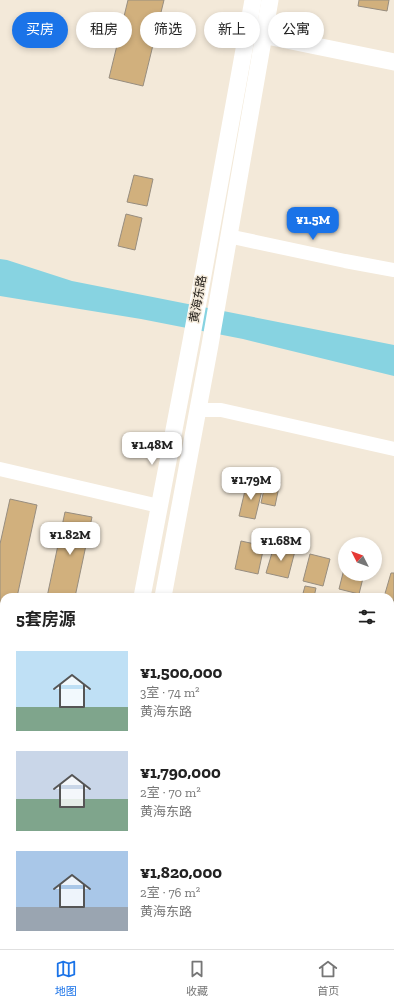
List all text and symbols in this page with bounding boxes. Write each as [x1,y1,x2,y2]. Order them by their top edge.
chip: 买房 [12,12,68,48]
chip: 租房 [76,12,132,48]
chip: 筛选 [140,12,196,48]
chip: 新上 [204,12,260,48]
chip: 公寓 [268,12,324,48]
pin: ¥1.5M [285,207,341,241]
text: ¥1.5M [296,212,330,227]
street label: 黄海东路 [187,274,209,324]
pin: ¥1.48M [119,432,185,466]
text: ¥1.48M [131,437,173,452]
pin: ¥1.79M [218,467,284,501]
text: ¥1.79M [231,472,271,487]
pin: ¥1.82M [37,522,103,556]
text: ¥1.82M [49,527,91,542]
pin: ¥1.68M [248,528,314,562]
text: ¥1.68M [260,533,302,548]
north arrow [338,537,382,581]
map controls [338,537,382,581]
icon: filters [356,606,378,628]
text: 5套房源 [16,609,76,629]
text: ¥1,500,000 [140,662,222,682]
icon: home [48,667,96,715]
text: 3室 · 74 m² [140,685,200,700]
text: 黄海东路 [140,704,192,719]
text: ¥1,790,000 [140,762,221,782]
icon: home [48,767,96,815]
text: 2室 · 70 m² [140,785,201,800]
text: 黄海东路 [140,804,192,819]
text: ¥1,820,000 [140,862,222,882]
icon: home [48,867,96,915]
text: 2室 · 76 m² [140,885,200,900]
text: 黄海东路 [140,904,192,919]
tab: 地图 [55,958,77,998]
tab: 收藏 [186,958,208,998]
tab: 首页 [317,958,339,998]

